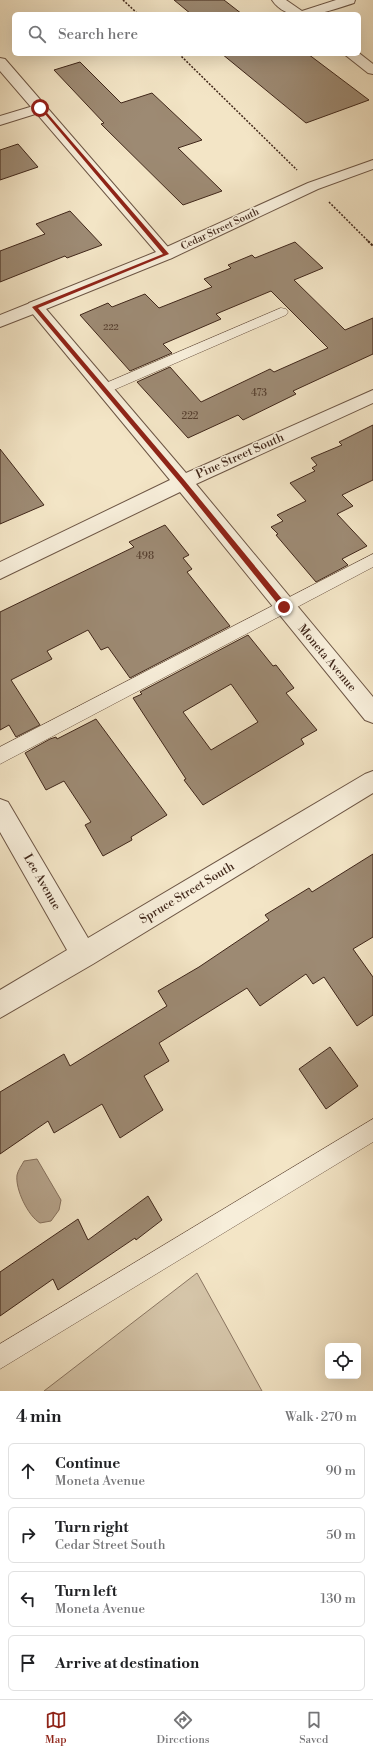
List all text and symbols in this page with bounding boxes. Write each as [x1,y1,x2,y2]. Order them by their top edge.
search box [12,12,361,56]
icon: search [26,23,48,45]
text: Search here [58,25,138,44]
route start [31,99,49,117]
street label: Cedar Street South [179,206,261,252]
house number: 222 [103,322,119,333]
house number: 473 [251,387,267,399]
house number: 222 [181,410,199,422]
street label: Pine Street South [194,430,286,482]
house number: 498 [136,550,154,562]
route end [275,598,293,616]
street label: Moneta Avenue [295,621,359,695]
street label: Lee Avenue [20,851,64,913]
street label: Spruce Street South [137,859,237,927]
map controls [325,1343,361,1379]
button: locate [325,1343,361,1379]
text: 4 min [16,1406,61,1428]
text: Walk · 270 m [285,1409,357,1425]
text: Continue [55,1454,120,1473]
icon: ahead [17,1460,39,1482]
text: 90 m [325,1463,356,1479]
text: Moneta Avenue [55,1473,145,1489]
text: Turn right [55,1518,129,1537]
icon: right [17,1524,39,1546]
text: 50 m [326,1527,356,1543]
text: Cedar Street South [55,1537,165,1553]
text: Turn left [55,1582,117,1601]
icon: left [17,1588,39,1610]
text: 130 m [321,1591,356,1607]
text: Moneta Avenue [55,1601,145,1617]
icon: arrive [17,1652,39,1674]
text: Arrive at destination [55,1654,199,1673]
tab: Map [45,1709,67,1747]
tab: Directions [157,1709,210,1747]
tab: Saved [299,1709,328,1747]

